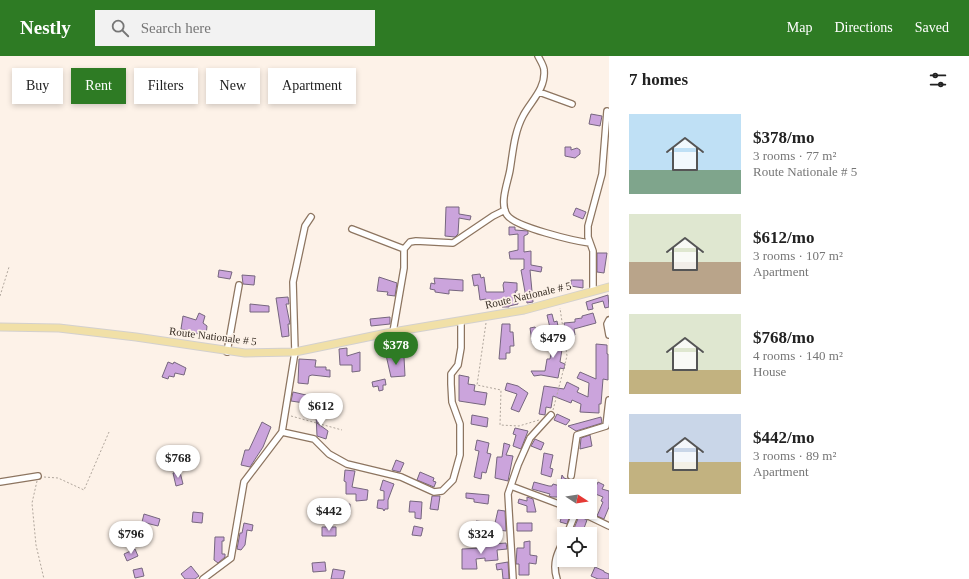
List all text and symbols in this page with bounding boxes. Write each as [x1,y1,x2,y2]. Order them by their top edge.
search box [95,10,375,46]
text: Nestly [20,17,71,38]
icon: search [109,17,131,39]
text: Search here [141,20,211,36]
text: Map [787,20,812,35]
text: Directions [834,20,893,35]
text: Saved [915,20,949,35]
chip: Buy [12,68,63,104]
chip: Rent [71,68,126,104]
chip: Filters [134,68,198,104]
chip: New [206,68,260,104]
chip: Apartment [268,68,356,104]
icon: filters [927,69,949,91]
text: 7 homes [629,70,688,89]
text: $378/mo [753,128,814,147]
icon: home [661,130,709,178]
text: 3 rooms · 77 m² [753,148,836,163]
text: Route Nationale # 5 [753,164,857,179]
text: $612/mo [753,228,814,247]
icon: home [661,230,709,278]
text: 3 rooms · 107 m² [753,248,843,263]
text: Apartment [753,264,809,279]
street label: Route Nationale # 5 [484,279,573,311]
street label: Route Nationale # 5 [168,325,258,347]
pin: $479 [529,325,577,359]
text: $768/mo [753,328,814,347]
text: $479 [540,330,566,345]
icon: home [661,330,709,378]
pin: $378 [372,332,420,366]
text: $378 [383,337,409,352]
text: 4 rooms · 140 m² [753,348,843,363]
text: House [753,364,786,379]
pin: $612 [297,393,345,427]
text: $612 [308,398,334,413]
text: $442/mo [753,428,814,447]
icon: home [661,430,709,478]
pin: $768 [154,445,202,479]
text: 3 rooms · 89 m² [753,448,836,463]
text: $768 [165,450,191,465]
text: Apartment [753,464,809,479]
north arrow [557,479,597,519]
map controls [557,479,597,567]
pin: $442 [305,498,353,532]
text: $442 [316,503,342,518]
pin: $796 [107,521,155,555]
pin: $324 [457,521,505,555]
text: $796 [118,526,144,541]
text: $324 [468,526,494,541]
button: locate [557,527,597,567]

